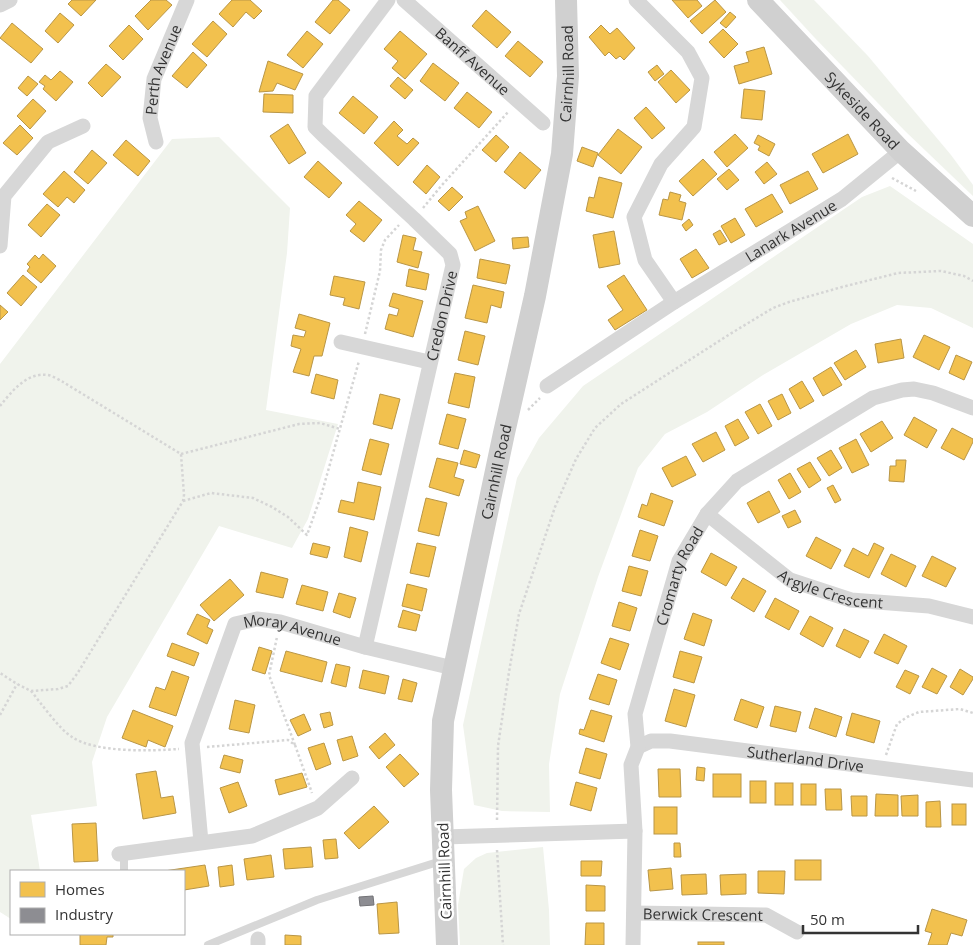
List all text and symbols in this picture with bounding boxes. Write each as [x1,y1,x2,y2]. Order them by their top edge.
street label: Perth Avenue [140,21,186,116]
street label: Banff Avenue [431,22,515,99]
street label: Cairnhill Road [554,25,578,123]
street label: Sykeside Road [821,67,904,154]
street label: Lanark Avenue [741,195,840,266]
street label: Credon Drive [421,269,461,363]
street label: Cairnhill Road [476,422,516,521]
street label: Cromarty Road [651,522,708,628]
street label: Argyle Crescent [774,564,884,612]
street label: Moray Avenue [241,609,344,650]
street label: Sutherland Drive [746,741,865,776]
street label: Cairnhill Road [432,822,456,920]
legend [10,870,185,935]
text: Homes [55,879,105,899]
scale bar [803,902,918,934]
street label: Berwick Crescent [643,903,763,925]
text: Industry [55,904,113,924]
text: 50 m [810,909,845,929]

